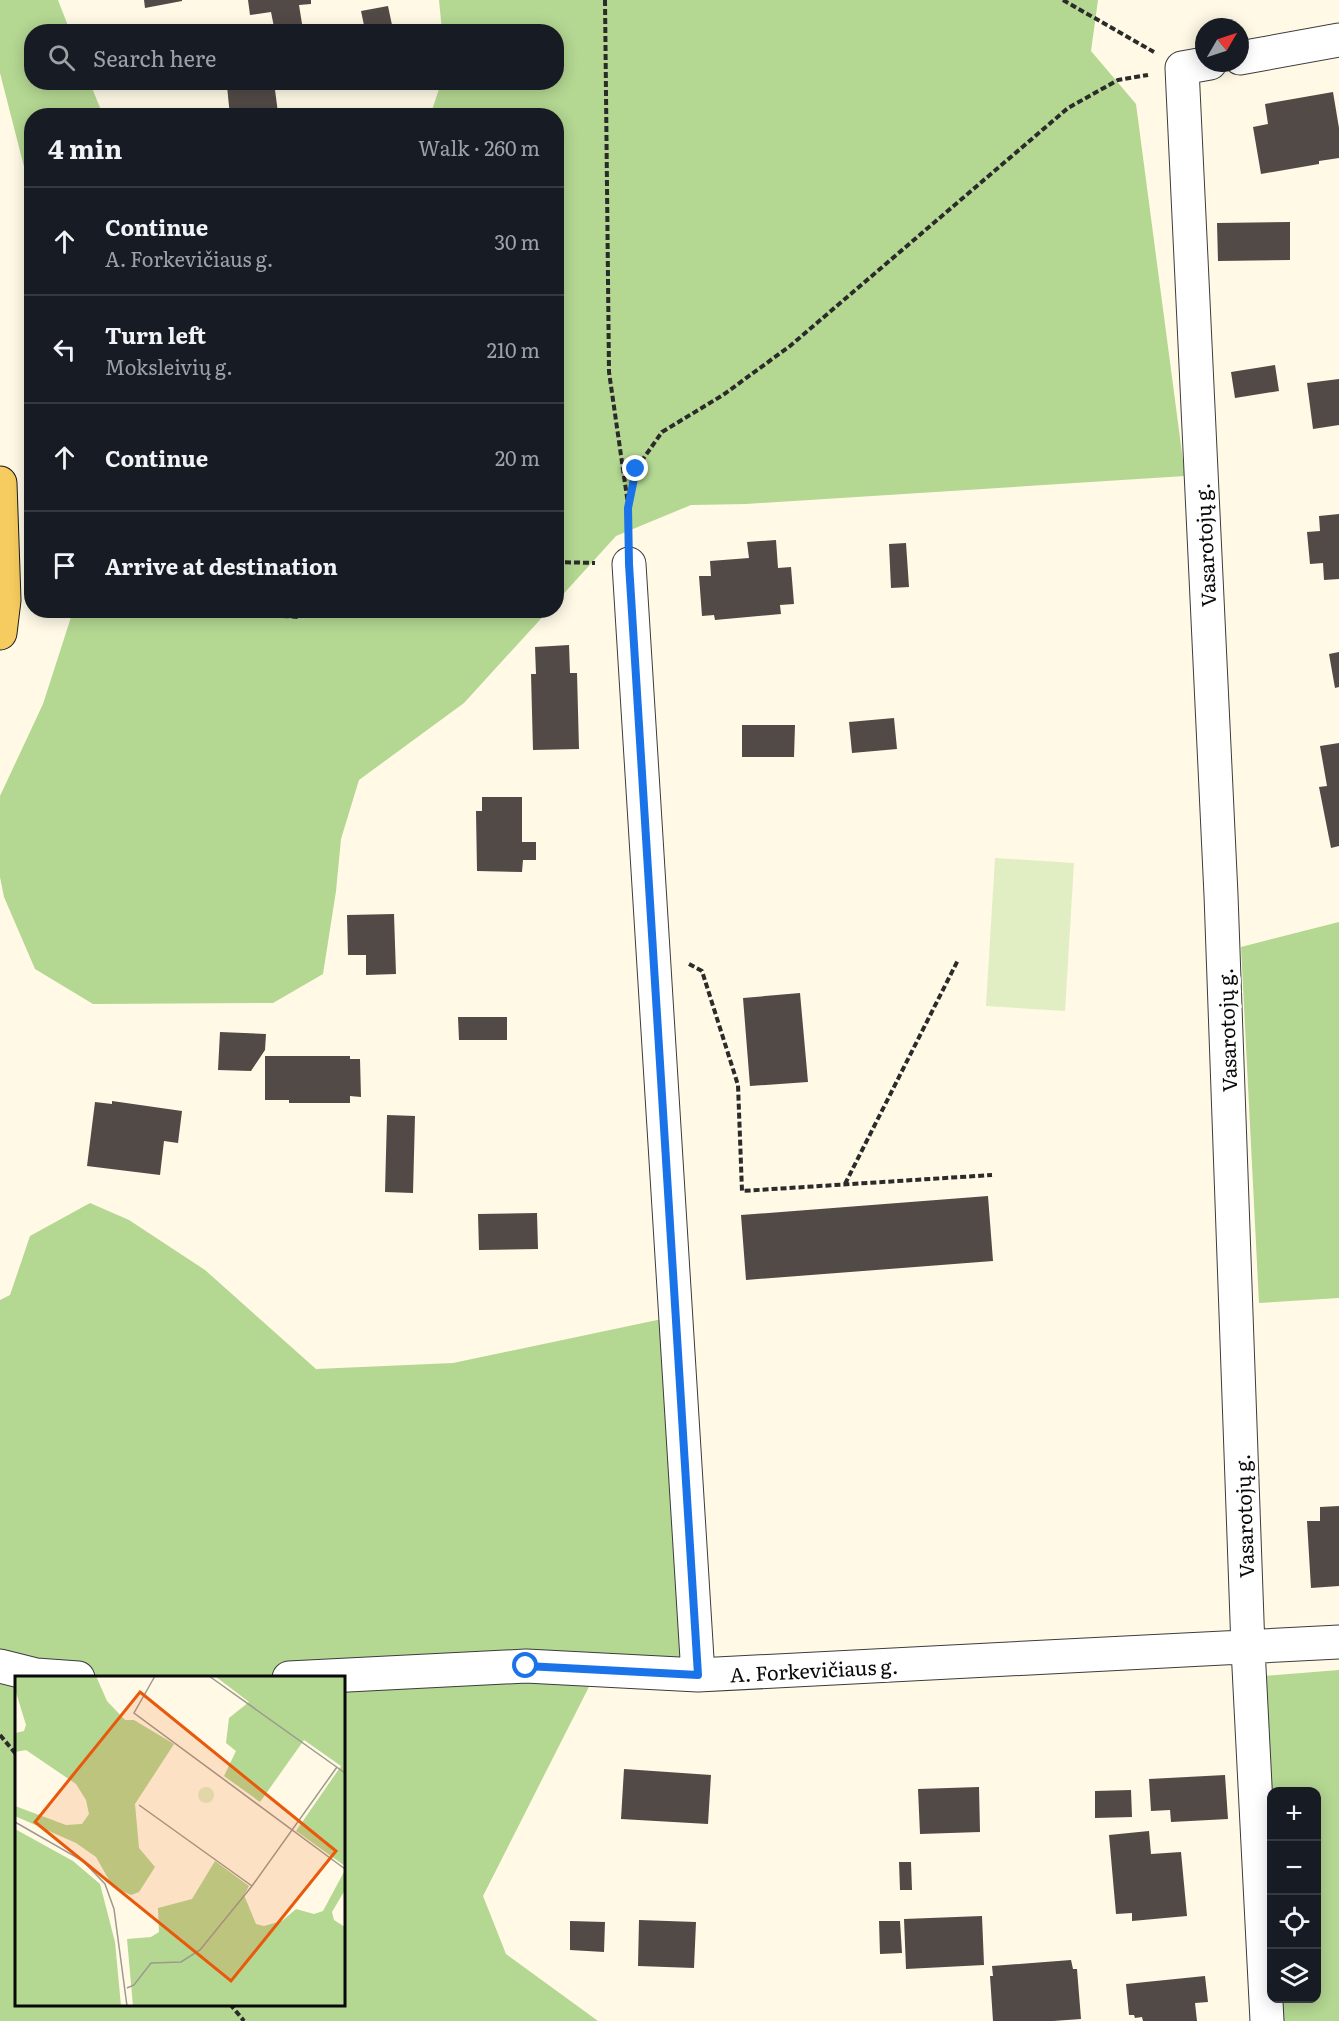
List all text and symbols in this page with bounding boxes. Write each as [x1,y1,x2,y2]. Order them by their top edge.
north arrow [1195,18,1249,72]
search box [24,24,564,90]
icon: search [45,41,78,74]
text: Search here [93,41,216,74]
text: 4 min [48,128,122,167]
text: Walk · 260 m [418,132,540,162]
text: Continue [105,210,208,243]
icon: ahead [48,225,81,258]
text: 30 m [494,226,540,256]
text: A. Forkevičiaus g. [105,243,273,273]
text: Turn left [105,318,206,351]
icon: left [48,333,81,366]
text: 210 m [487,334,540,364]
text: Moksleivių g. [105,351,233,381]
icon: ahead [48,441,81,474]
text: Continue [105,441,208,474]
text: 20 m [495,442,540,472]
route end [622,455,648,481]
street label: Vasarotojų g. [1186,482,1222,608]
icon: arrive [48,549,81,582]
text: Arrive at destination [105,549,338,582]
street label: Vasarotojų g. [1209,967,1243,1093]
street label: Vasarotojų g. [1226,1453,1260,1579]
street label: A. Forkevičiaus g. [729,1650,899,1688]
route start [512,1652,538,1678]
inset map [15,1676,345,2006]
map controls [1267,1787,1321,2003]
button: + [1267,1787,1321,1841]
button: − [1267,1841,1321,1895]
button: locate [1267,1895,1321,1949]
button: layers [1267,1949,1321,2003]

